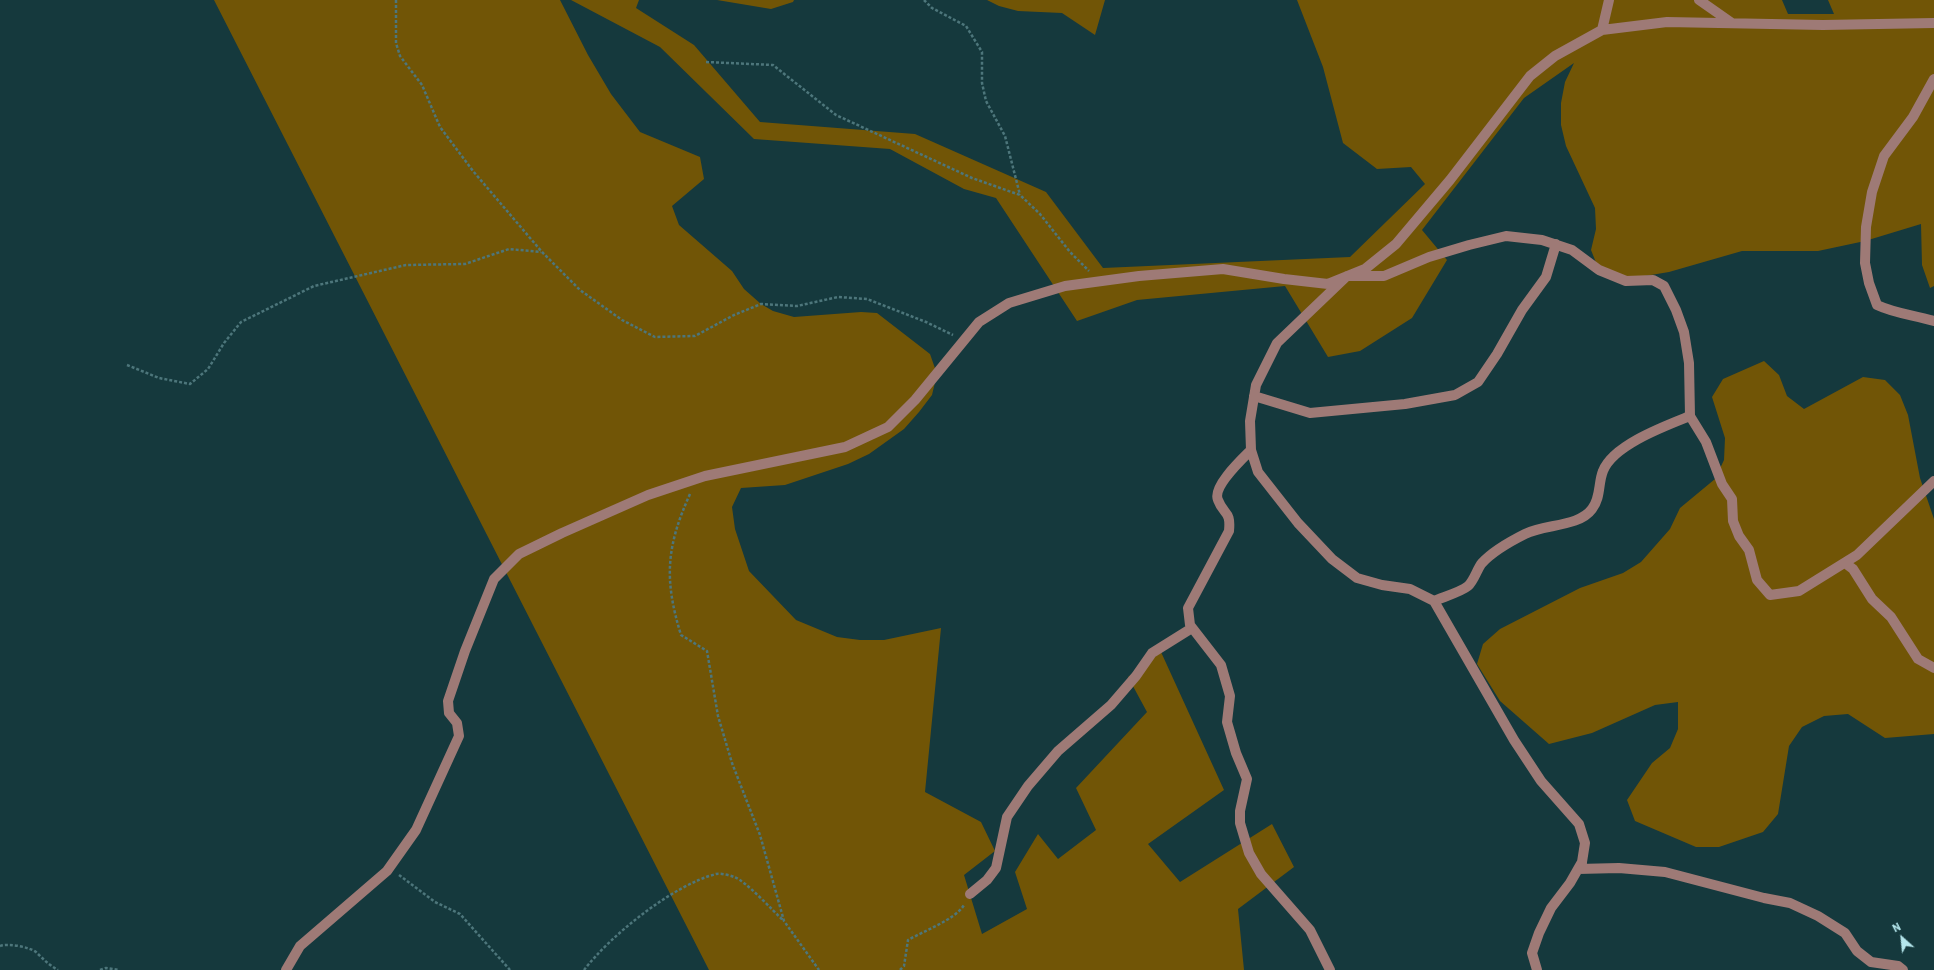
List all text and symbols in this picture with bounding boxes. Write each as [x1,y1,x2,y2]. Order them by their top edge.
north arrow [1882,918,1922,958]
text: N [1890,919,1903,934]

